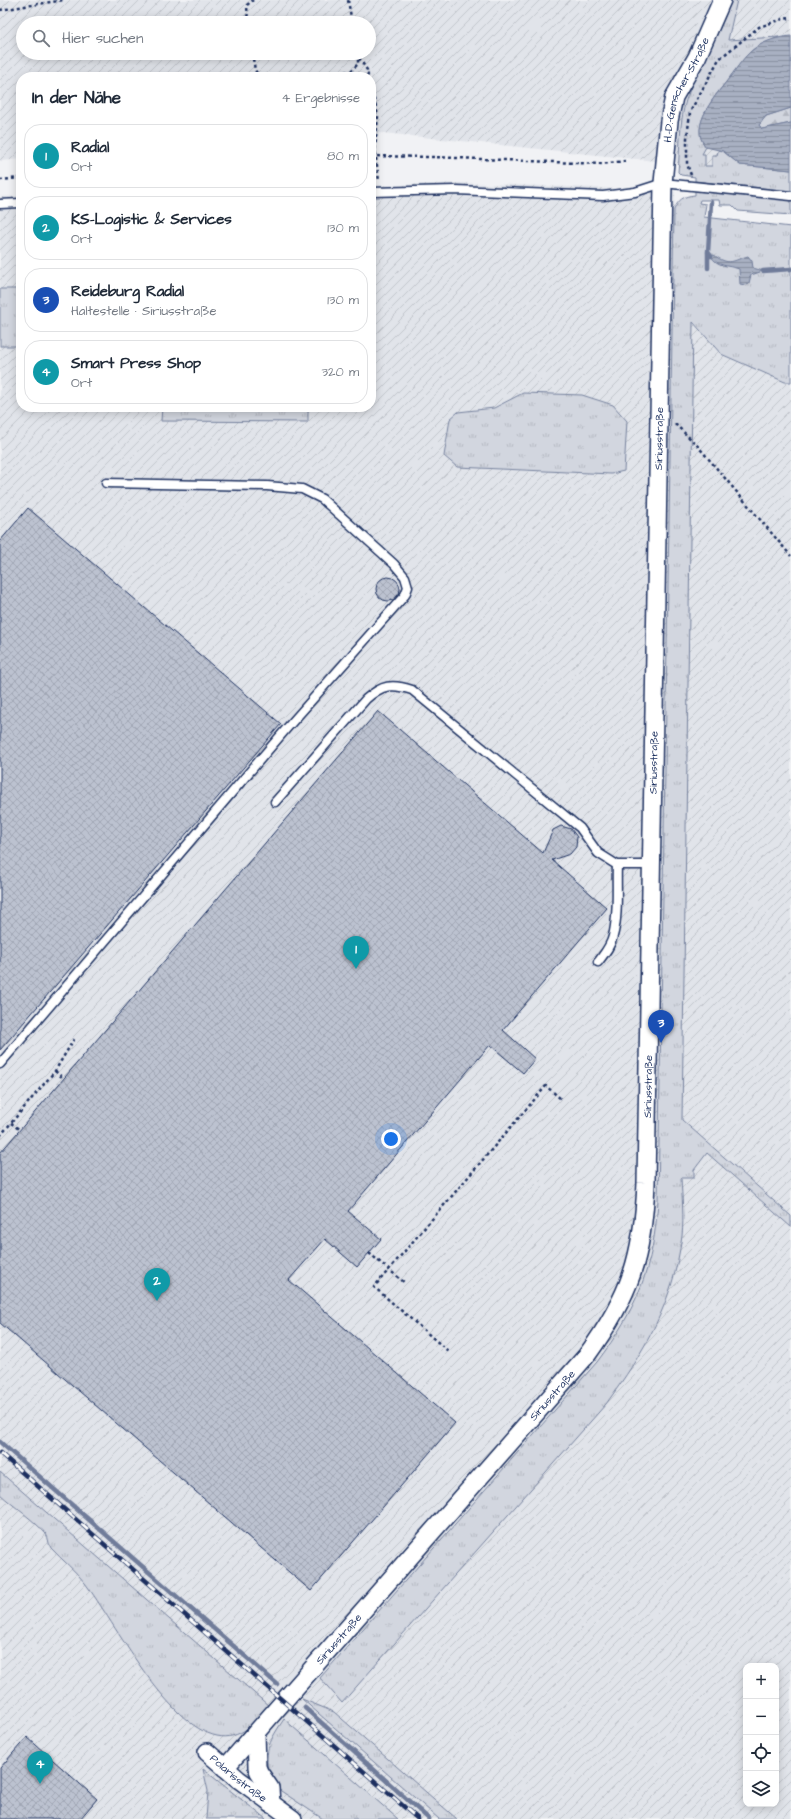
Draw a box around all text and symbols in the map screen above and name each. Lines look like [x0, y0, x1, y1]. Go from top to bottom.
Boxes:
search box [16, 16, 376, 60]
icon: search [30, 27, 52, 49]
text: Hier suchen [62, 28, 143, 49]
street label: H.-D.-Genscher-Straße [659, 35, 712, 143]
text: In der Nähe [32, 86, 121, 110]
text: 4 Ergebnisse [281, 89, 360, 107]
text: Radial [71, 137, 109, 158]
text: 1 [45, 147, 47, 165]
text: 80 m [327, 147, 359, 165]
text: Ort [71, 158, 92, 176]
text: KS-Logistic & Services [71, 209, 232, 230]
text: 2 [42, 219, 50, 237]
text: 130 m [327, 219, 359, 237]
text: Ort [71, 230, 92, 248]
text: Reideburg Radial [71, 281, 184, 302]
text: 3 [43, 291, 49, 309]
text: 130 m [327, 291, 359, 309]
text: Haltestelle · Siriusstraße [71, 302, 216, 320]
text: Smart Press Shop [71, 353, 201, 374]
text: 4 [42, 363, 50, 381]
text: 320 m [321, 363, 359, 381]
text: Ort [71, 374, 92, 392]
street label: Siriusstraße [651, 407, 667, 470]
street label: Siriusstraße [645, 731, 661, 794]
pin: 1 [343, 936, 369, 969]
pin: 3 [648, 1010, 674, 1043]
street label: Siriusstraße [640, 1055, 656, 1118]
your location [381, 1129, 401, 1149]
pin: 2 [144, 1268, 170, 1301]
street label: Siriusstraße [526, 1366, 578, 1424]
street label: Siriusstraße [312, 1610, 365, 1667]
map controls [743, 1663, 779, 1807]
button: + [743, 1663, 779, 1699]
button: − [743, 1699, 779, 1735]
button: locate [743, 1735, 779, 1771]
pin: 4 [27, 1751, 53, 1784]
street label: Polarisstraße [207, 1751, 270, 1805]
button: layers [743, 1771, 779, 1807]

